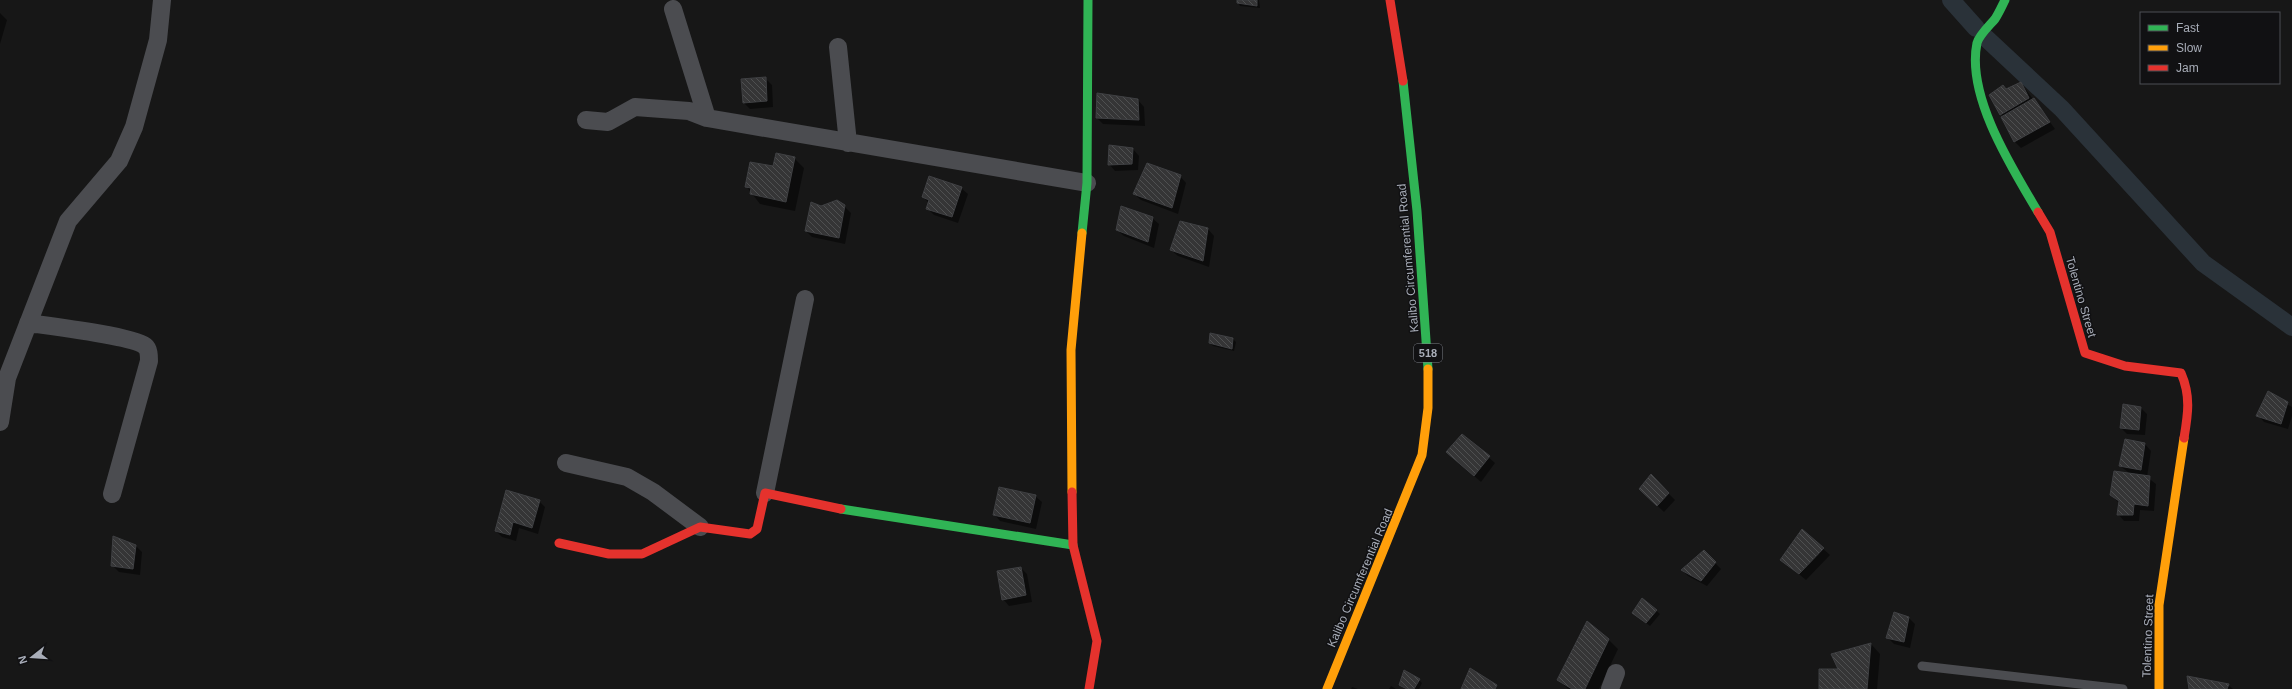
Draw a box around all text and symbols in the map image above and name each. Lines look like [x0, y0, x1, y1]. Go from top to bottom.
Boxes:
legend [2140, 12, 2280, 84]
text: Fast [2176, 21, 2200, 35]
text: Slow [2176, 41, 2202, 55]
text: Jam [2176, 61, 2199, 75]
street label: Kalibo Circumferential Road [1395, 183, 1421, 333]
street label: Tolentino Street [2063, 255, 2099, 340]
road number: 518 [1414, 344, 1442, 362]
street label: Kalibo Circumferential Road [1324, 507, 1396, 649]
street label: Tolentino Street [2140, 593, 2156, 678]
north arrow [12, 637, 52, 677]
text: N [16, 654, 29, 665]

